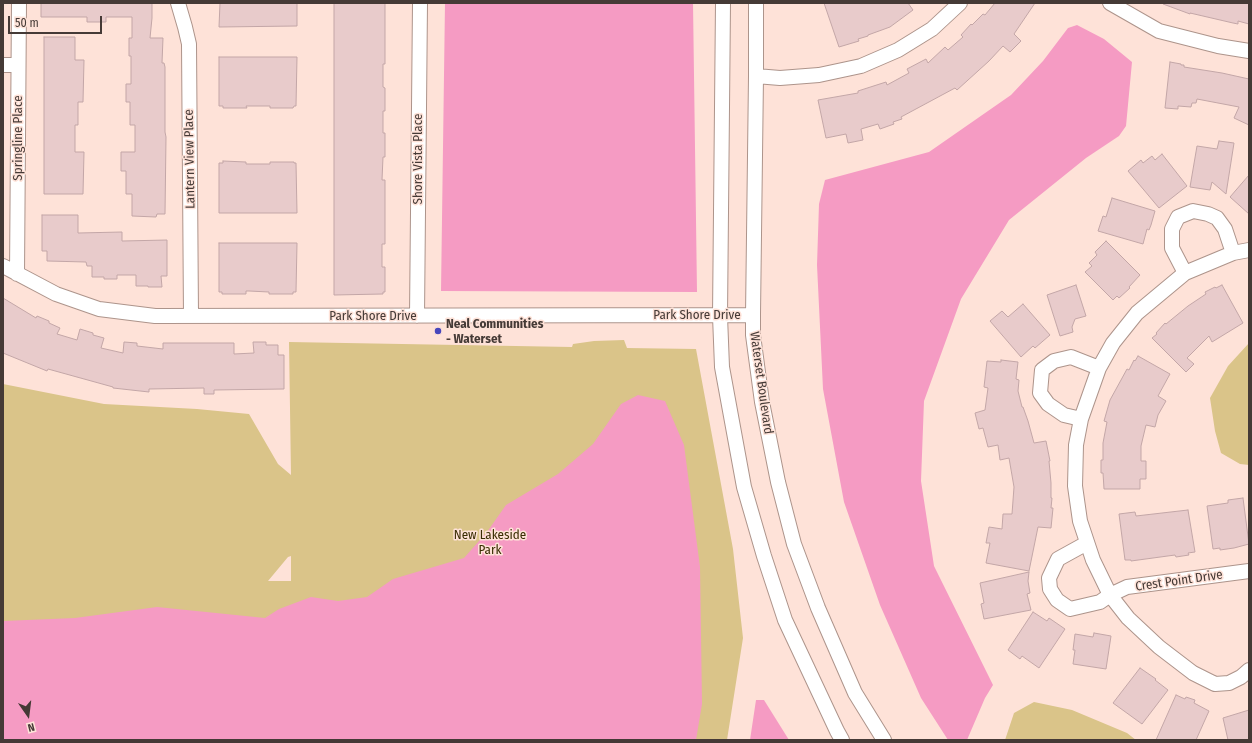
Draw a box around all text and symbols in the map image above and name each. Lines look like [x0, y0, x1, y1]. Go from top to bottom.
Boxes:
scale bar [10, 8, 104, 34]
text: 50 m [15, 16, 39, 30]
street label: Springline Place [10, 95, 26, 181]
street label: Lantern View Place [181, 109, 199, 209]
street label: Shore Vista Place [410, 114, 426, 204]
street label: Park Shore Drive [653, 307, 741, 323]
street label: Park Shore Drive [329, 308, 417, 324]
place label: Neal Communities - Waterset [446, 316, 543, 347]
marker: Neal Communities - Waterset [433, 326, 443, 336]
street label: Waterset Boulevard [746, 331, 776, 435]
park label: New Lakeside Park [454, 527, 526, 558]
street label: Crest Point Drive [1134, 567, 1224, 595]
north arrow [8, 695, 48, 735]
text: N [26, 720, 36, 734]

